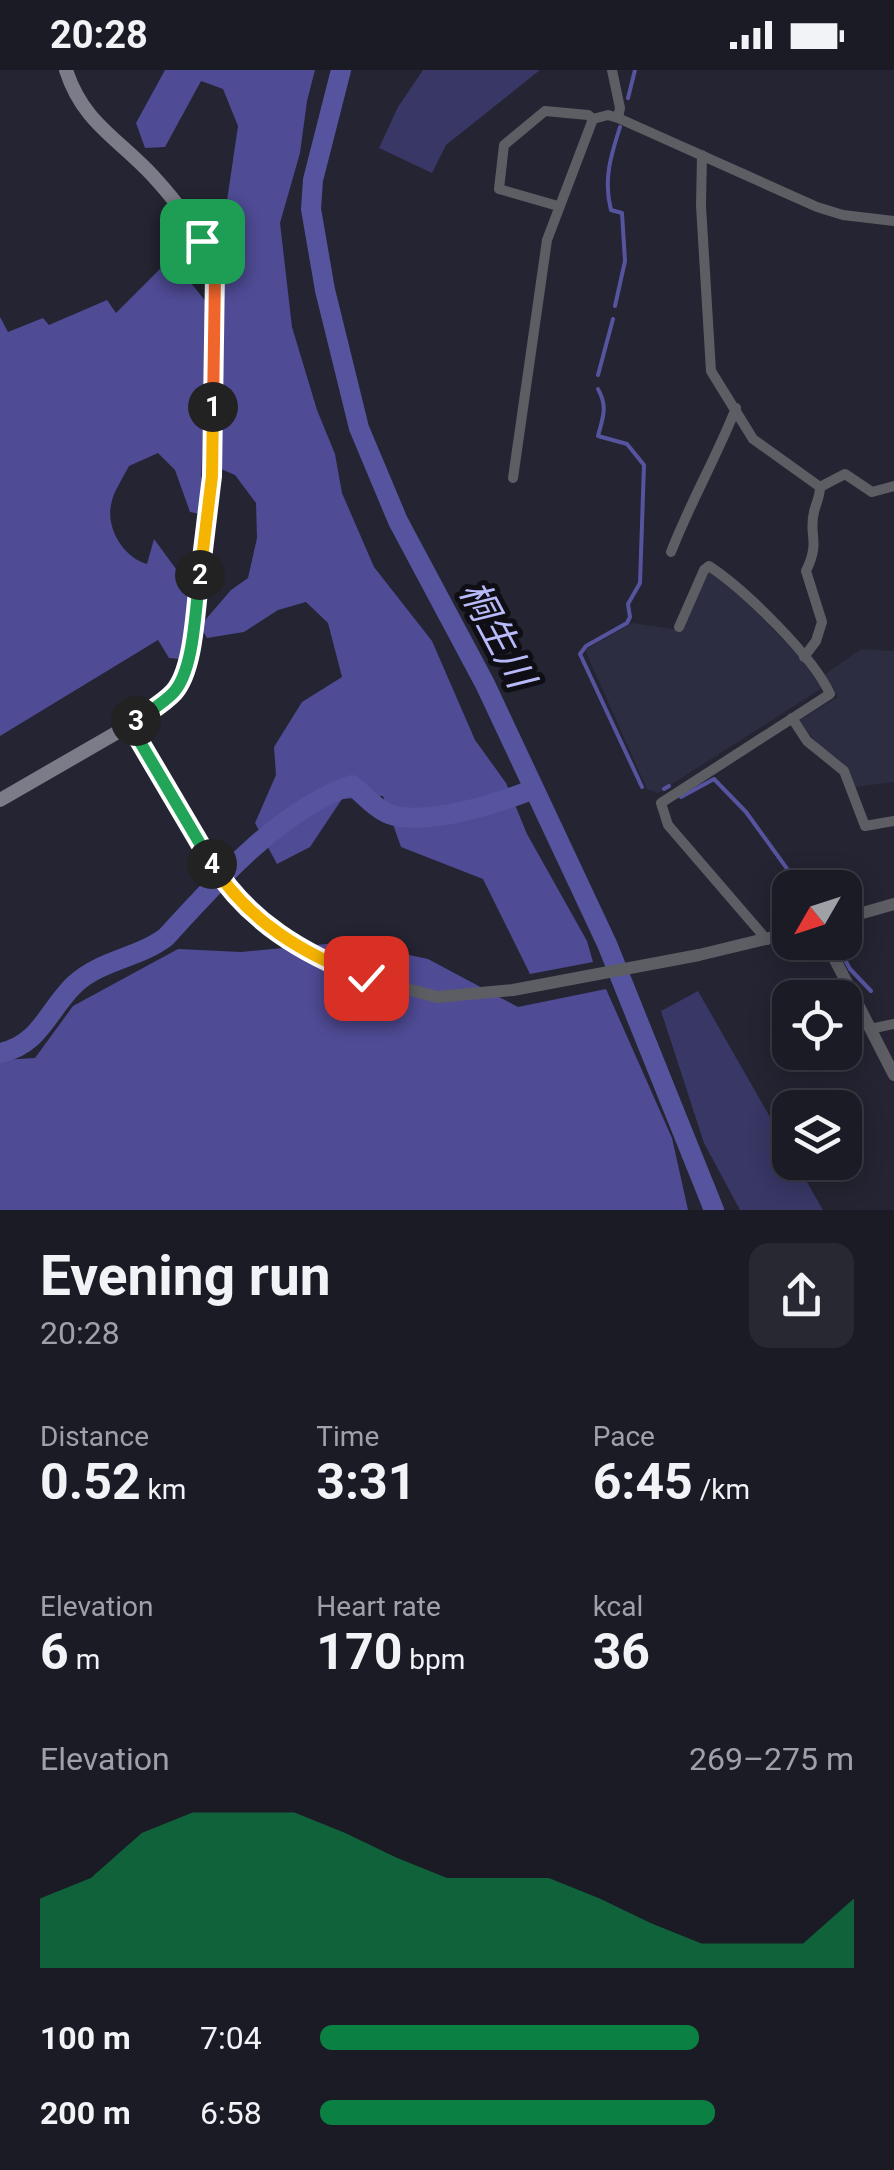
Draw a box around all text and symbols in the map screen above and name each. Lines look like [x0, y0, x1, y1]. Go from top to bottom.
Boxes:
text: 20:28 [50, 13, 148, 57]
pin [160, 199, 245, 284]
icon: arrive [175, 214, 230, 269]
pin: 1 [188, 382, 238, 432]
text: 1 [205, 390, 221, 423]
pin: 2 [175, 550, 225, 600]
text: 2 [192, 558, 208, 591]
water label: 桐生川 [451, 573, 545, 698]
pin: 3 [111, 696, 161, 746]
text: 3 [128, 704, 144, 737]
pin: 4 [187, 839, 237, 889]
text: 4 [204, 847, 220, 880]
north arrow [772, 870, 862, 960]
map controls [772, 870, 862, 1180]
pin [324, 936, 409, 1021]
icon: check [339, 951, 394, 1006]
button: locate [772, 980, 862, 1070]
button: layers [772, 1090, 862, 1180]
button: share [749, 1243, 854, 1348]
text: Evening run [40, 1244, 331, 1308]
text: 20:28 [40, 1314, 120, 1352]
text: Distance [40, 1420, 149, 1453]
text: Time [316, 1420, 379, 1453]
text: Pace [593, 1420, 655, 1453]
text: 0.52 [40, 1453, 141, 1511]
text: 3:31 [316, 1453, 416, 1511]
text: 6:45 [593, 1453, 693, 1511]
text: km [141, 1473, 186, 1506]
text: /km [693, 1473, 750, 1506]
text: Elevation [40, 1590, 153, 1623]
text: Heart rate [316, 1590, 441, 1623]
text: kcal [593, 1590, 643, 1623]
text: 6 [40, 1623, 69, 1681]
text: 170 [316, 1623, 402, 1681]
text: 36 [593, 1623, 650, 1681]
text: m [69, 1643, 100, 1676]
text: bpm [402, 1643, 465, 1676]
text: Elevation [40, 1740, 170, 1778]
text: 269–275 m [689, 1740, 854, 1778]
text: 100 m [40, 2019, 131, 2057]
text: 7:04 [200, 2019, 262, 2057]
text: 200 m [40, 2094, 131, 2132]
text: 6:58 [200, 2094, 262, 2132]

